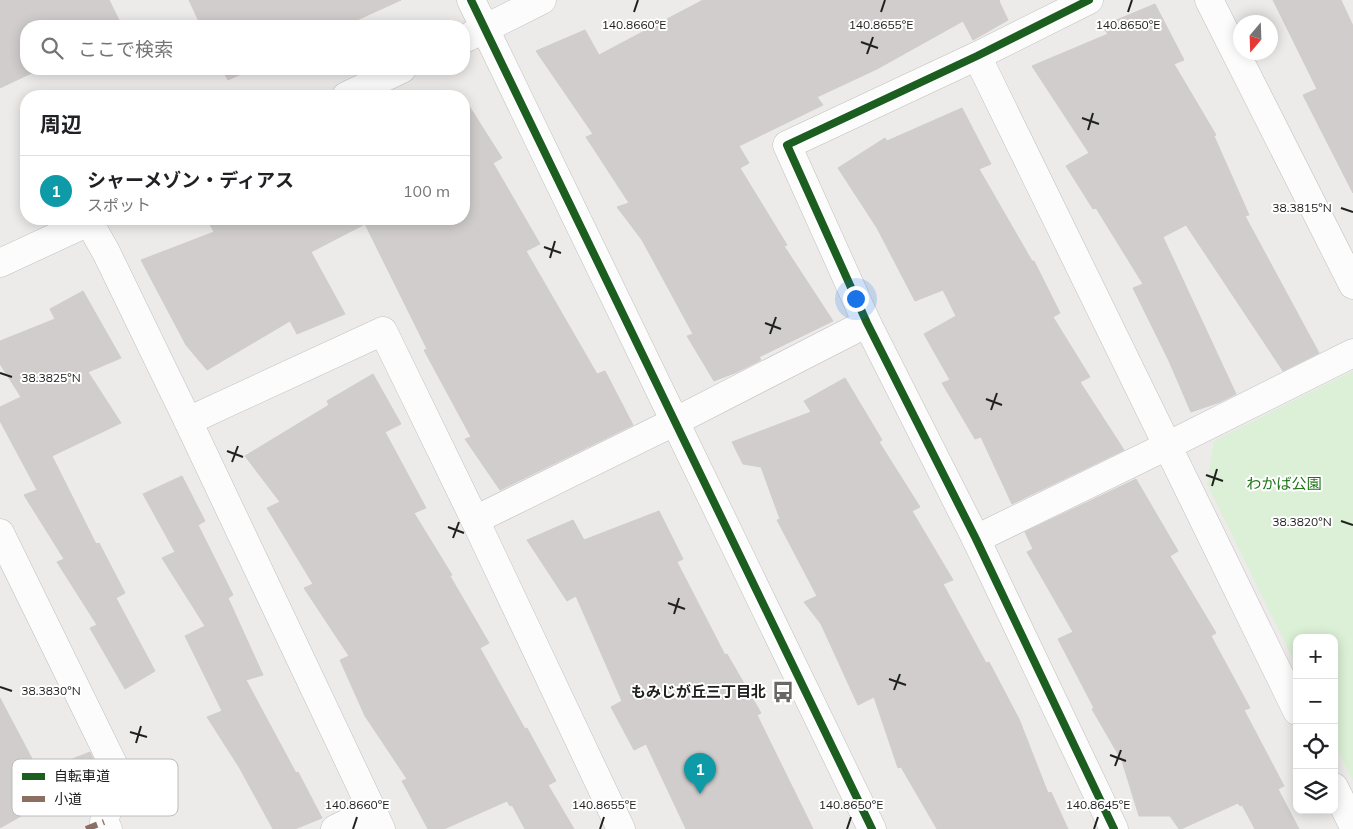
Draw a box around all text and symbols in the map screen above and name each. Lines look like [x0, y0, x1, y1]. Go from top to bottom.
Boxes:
north arrow [1233, 15, 1278, 60]
text: 140.8660°E [602, 17, 666, 32]
text: 140.8655°E [849, 17, 913, 32]
text: 140.8650°E [1096, 17, 1160, 32]
search box [20, 20, 470, 75]
icon: search [38, 34, 66, 62]
text: ここで検索 [78, 37, 173, 61]
text: 周辺 [40, 111, 82, 137]
text: シャーメゾン・ディアス [87, 168, 294, 192]
text: 1 [51, 181, 61, 201]
text: 100 m [403, 181, 450, 201]
text: スポット [87, 195, 151, 215]
text: 38.3815°N [1272, 200, 1332, 215]
your location [843, 286, 869, 312]
text: 38.3825°N [21, 370, 81, 385]
park label: わかば公園 [1246, 474, 1322, 493]
text: 38.3820°N [1272, 514, 1332, 529]
map controls [1293, 634, 1338, 814]
button: + [1293, 634, 1338, 679]
bus stop icon: もみじが丘三丁目北 [770, 679, 796, 705]
button: − [1293, 679, 1338, 724]
place label: もみじが丘三丁目北 [631, 682, 766, 701]
text: 38.3830°N [21, 683, 81, 698]
button: locate [1293, 724, 1338, 769]
pin: 1 [684, 753, 716, 794]
legend [12, 759, 178, 816]
text: 自転車道 [54, 767, 110, 785]
button: layers [1293, 769, 1338, 814]
text: 小道 [54, 790, 82, 808]
text: 140.8660°E [325, 797, 389, 812]
text: 140.8655°E [572, 797, 636, 812]
text: 140.8650°E [819, 797, 883, 812]
text: 140.8645°E [1066, 797, 1130, 812]

